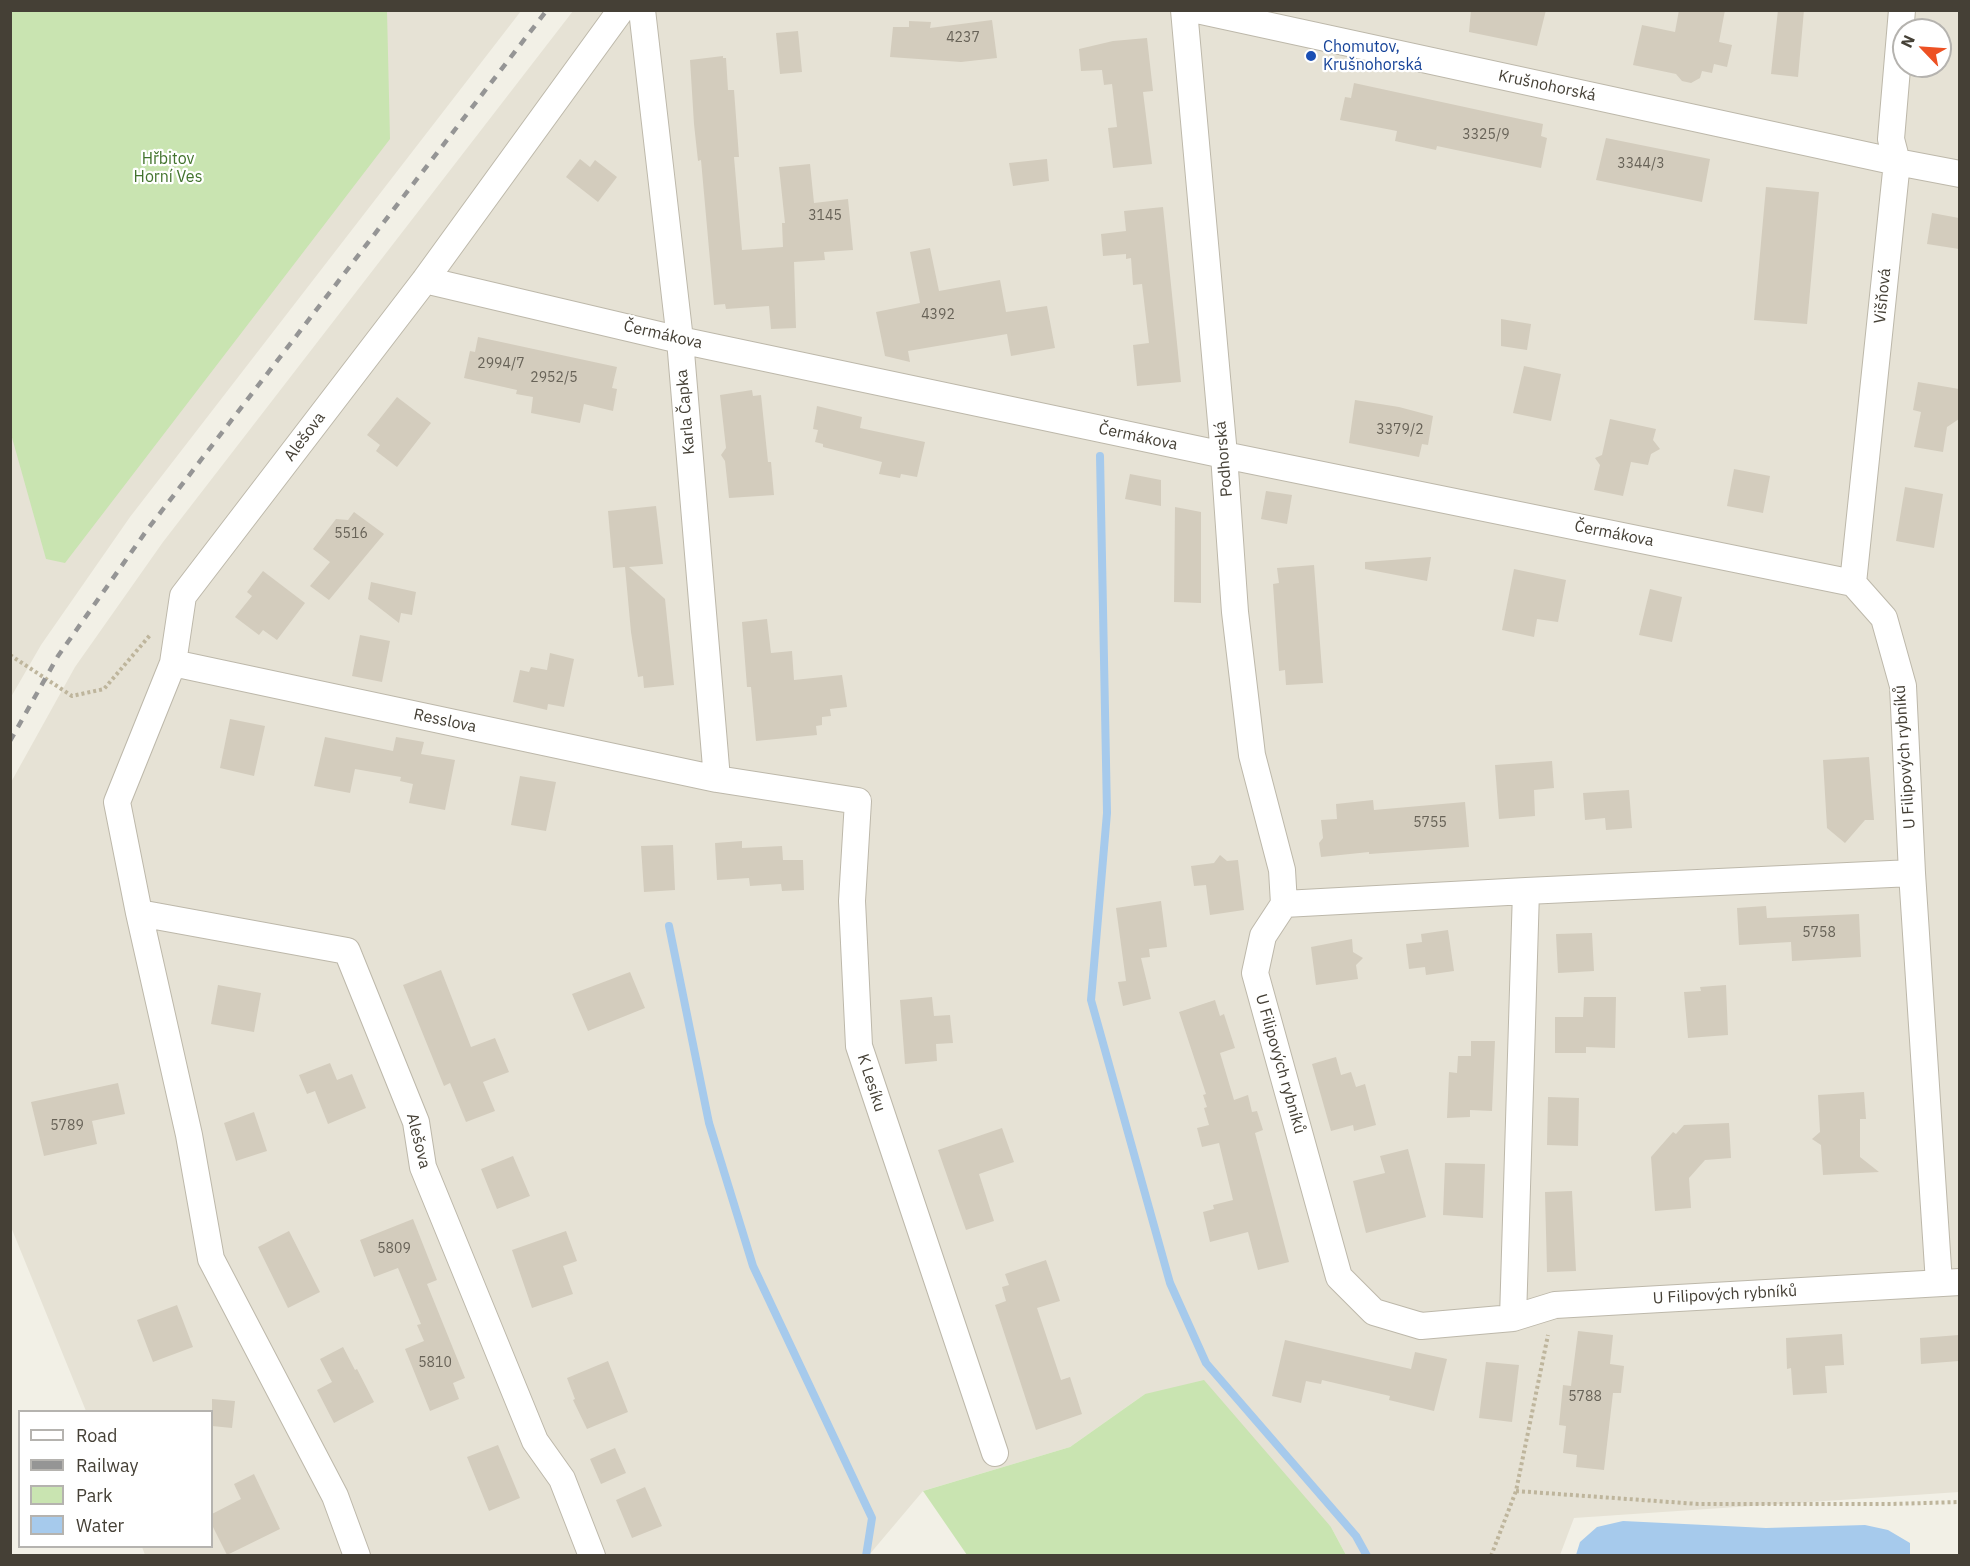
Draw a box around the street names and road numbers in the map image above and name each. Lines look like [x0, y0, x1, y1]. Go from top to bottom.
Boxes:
street label: Krušnohorská [1496, 66, 1598, 106]
street label: Višňová [1871, 267, 1895, 325]
street label: Čermákova [622, 317, 704, 353]
street label: Karla Čapka [673, 369, 699, 455]
street label: Alešova [280, 409, 330, 465]
street label: Čermákova [1097, 419, 1179, 455]
street label: Podhorská [1211, 420, 1237, 498]
street label: Čermákova [1573, 517, 1655, 551]
street label: U Filipových rybníků [1890, 684, 1920, 830]
street label: Resslova [412, 705, 478, 737]
street label: U Filipových rybníků [1251, 992, 1309, 1136]
street label: K Lesíku [853, 1052, 889, 1114]
street label: Alešova [402, 1111, 434, 1171]
street label: U Filipových rybníků [1652, 1282, 1798, 1308]

